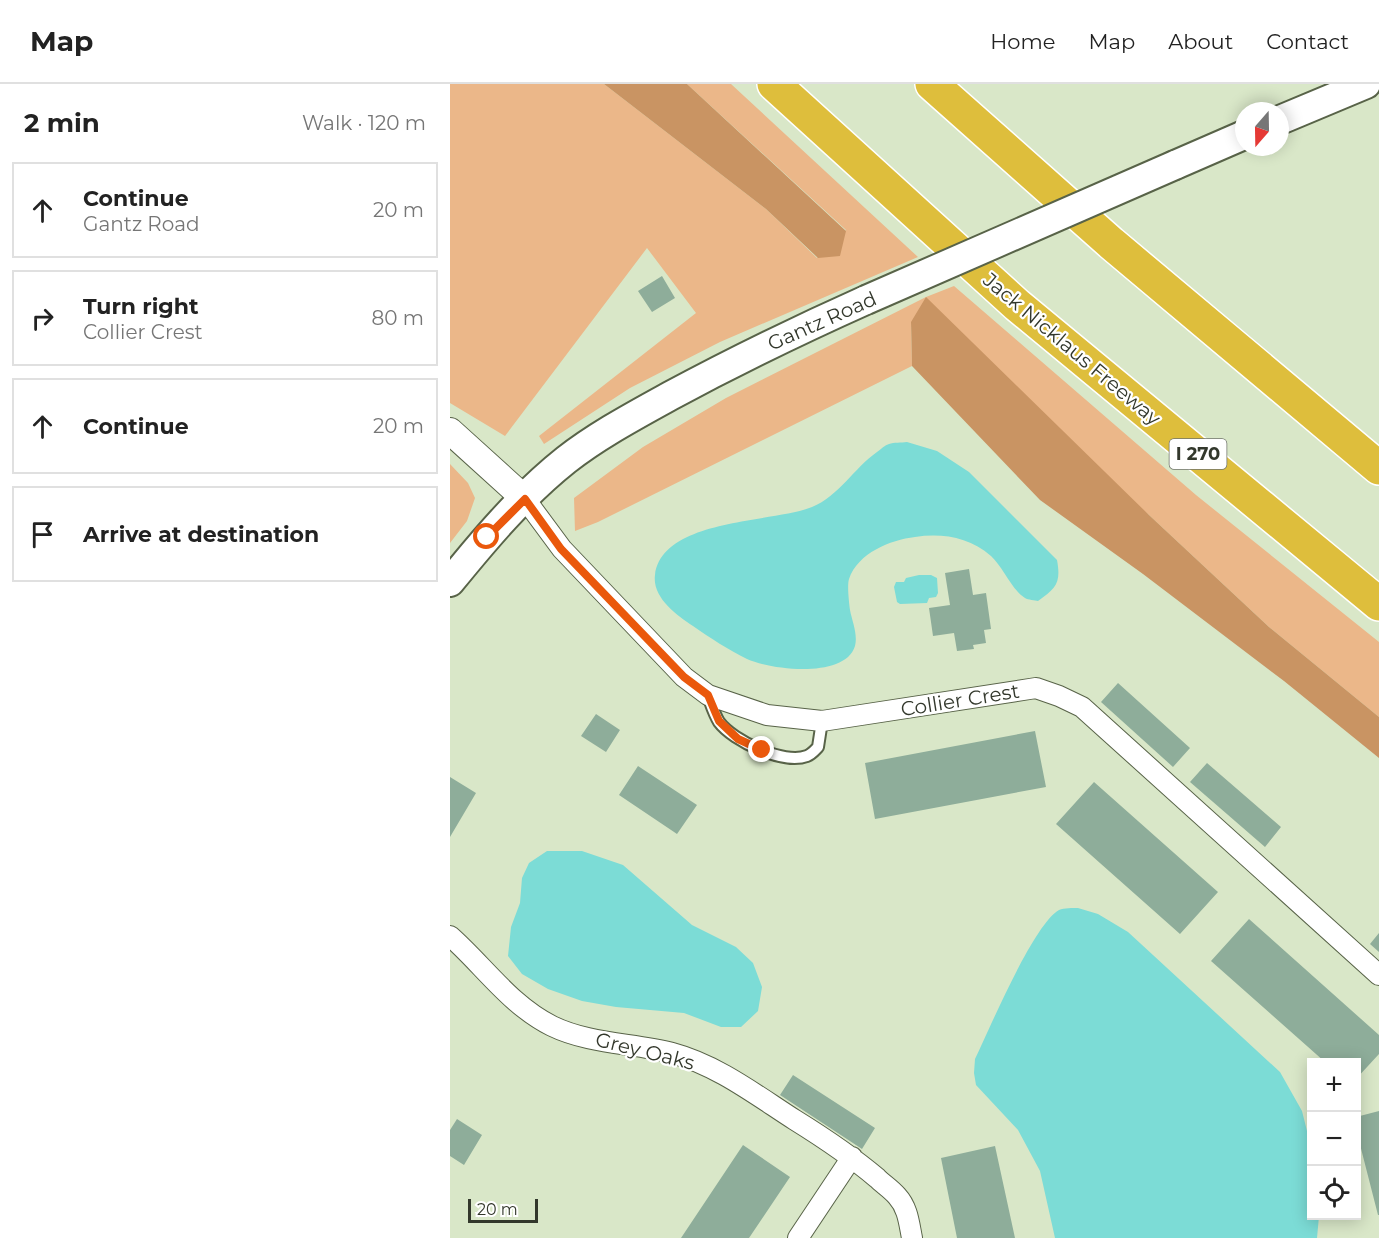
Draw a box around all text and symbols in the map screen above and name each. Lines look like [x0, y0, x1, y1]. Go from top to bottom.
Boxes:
text: Map [30, 24, 93, 58]
text: Home [990, 29, 1055, 54]
text: Map [1088, 29, 1135, 54]
text: About [1168, 29, 1233, 54]
text: Contact [1266, 29, 1349, 54]
north arrow [1235, 102, 1289, 156]
text: 2 min [24, 107, 100, 139]
text: Walk · 120 m [302, 111, 426, 135]
text: Continue [83, 185, 189, 212]
icon: ahead [26, 194, 59, 227]
text: 20 m [373, 198, 424, 222]
text: Gantz Road [83, 212, 200, 236]
street label: Jack Nicklaus Freeway [978, 267, 1166, 430]
street label: Gantz Road [764, 286, 880, 356]
text: Turn right [83, 293, 198, 320]
icon: right [26, 302, 59, 335]
text: 80 m [372, 306, 424, 330]
text: Collier Crest [83, 320, 203, 344]
icon: ahead [26, 410, 59, 443]
text: Continue [83, 413, 189, 440]
text: 20 m [373, 414, 424, 438]
road number: I 270 [1170, 439, 1227, 469]
icon: arrive [26, 518, 59, 551]
text: Arrive at destination [83, 521, 319, 548]
route start [473, 523, 499, 549]
street label: Collier Crest [899, 679, 1021, 721]
route end [748, 736, 774, 762]
street label: Grey Oaks [593, 1027, 697, 1075]
map controls [1307, 1058, 1361, 1220]
button: + [1307, 1058, 1361, 1112]
button: − [1307, 1112, 1361, 1166]
button: locate [1307, 1166, 1361, 1220]
scale bar [468, 1196, 538, 1224]
text: 20 m [477, 1200, 518, 1219]

